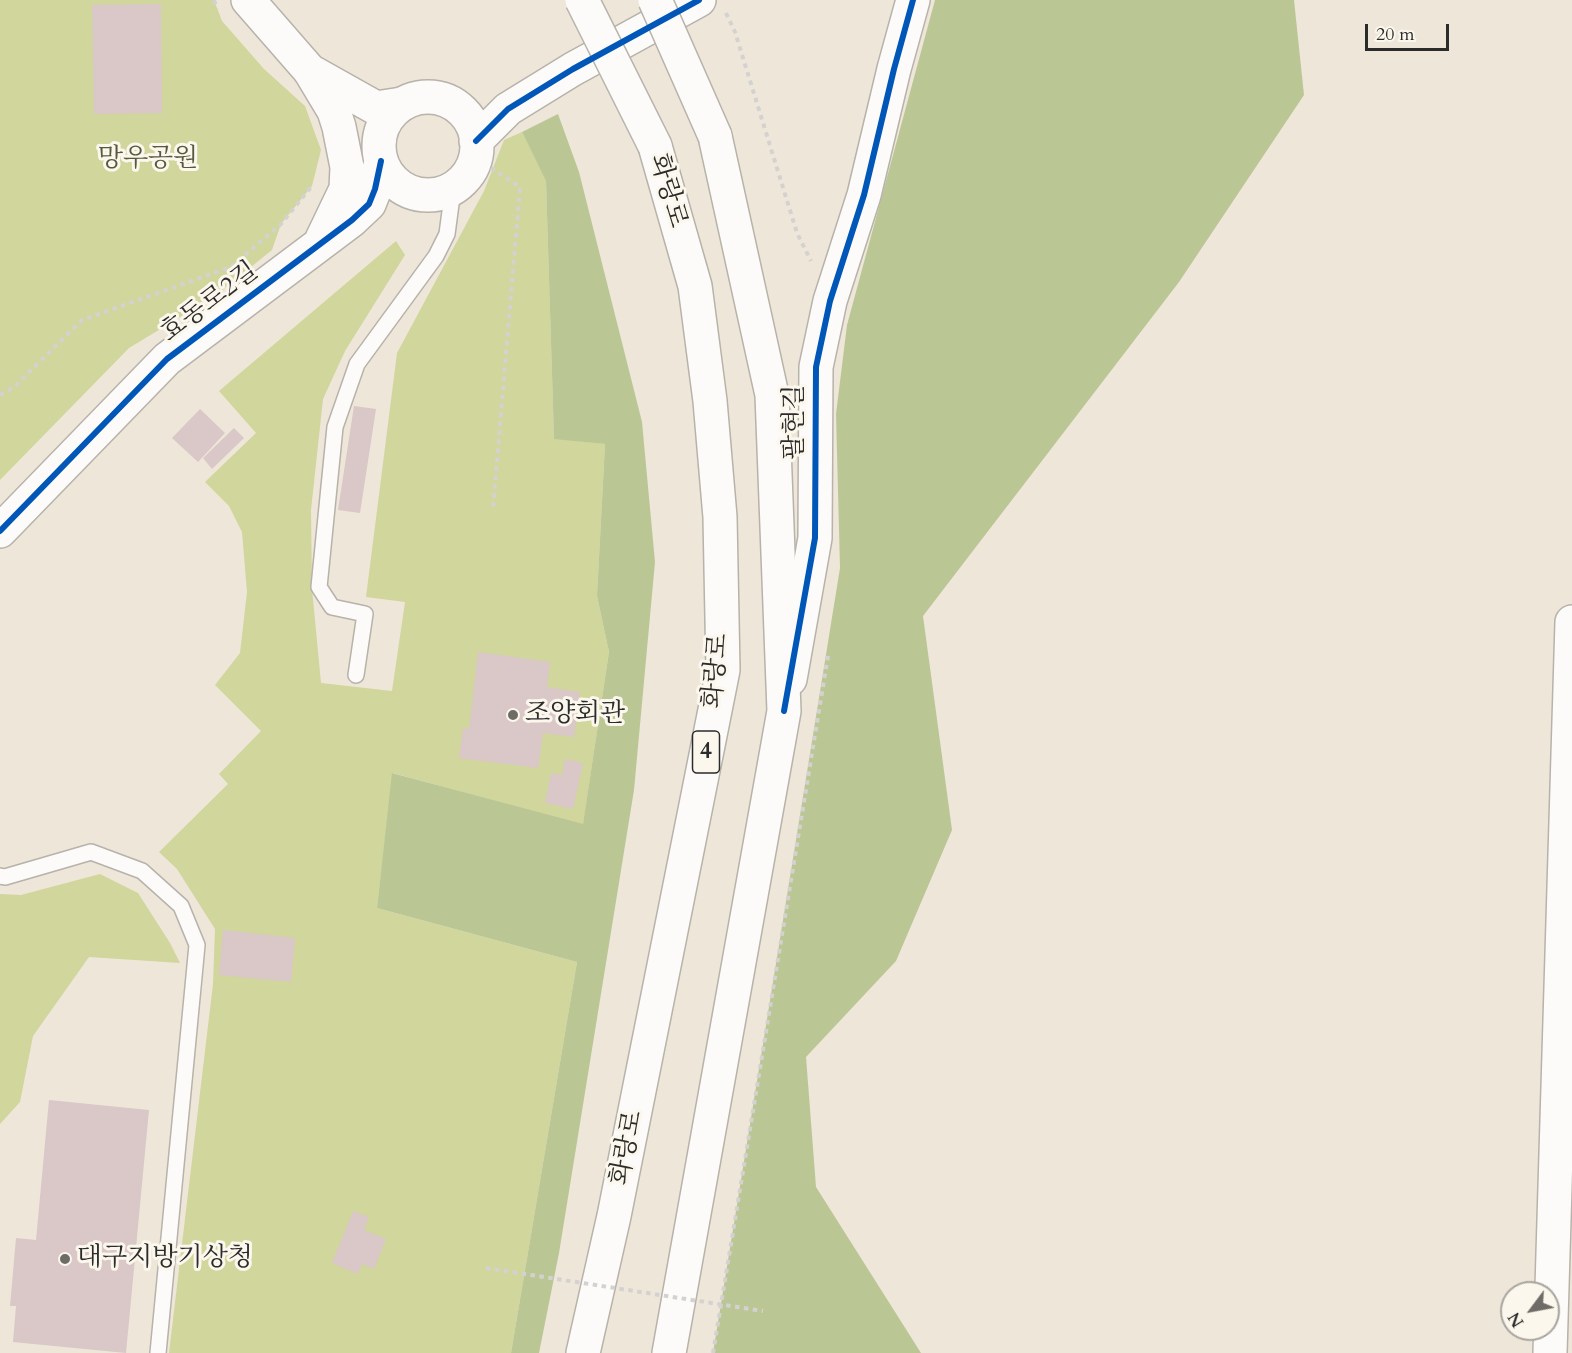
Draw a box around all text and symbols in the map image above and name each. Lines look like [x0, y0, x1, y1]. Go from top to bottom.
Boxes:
scale bar [1368, 12, 1452, 50]
text: 20 m [1376, 22, 1415, 47]
park label: 망우공원 [98, 144, 198, 176]
street label: 화랑로 [642, 150, 692, 232]
street label: 효동로2길 [155, 256, 265, 350]
street label: 팔현길 [780, 384, 812, 460]
street label: 화랑로 [698, 632, 736, 710]
place label: 조양회관 [525, 699, 625, 731]
marker: 조양회관 [506, 708, 520, 722]
road number: 4 [692, 731, 720, 773]
street label: 화랑로 [605, 1108, 651, 1188]
place label: 대구지방기상청 [77, 1243, 253, 1275]
marker: 대구지방기상청 [58, 1252, 72, 1266]
north arrow [1500, 1281, 1560, 1341]
text: N [1503, 1308, 1529, 1331]

